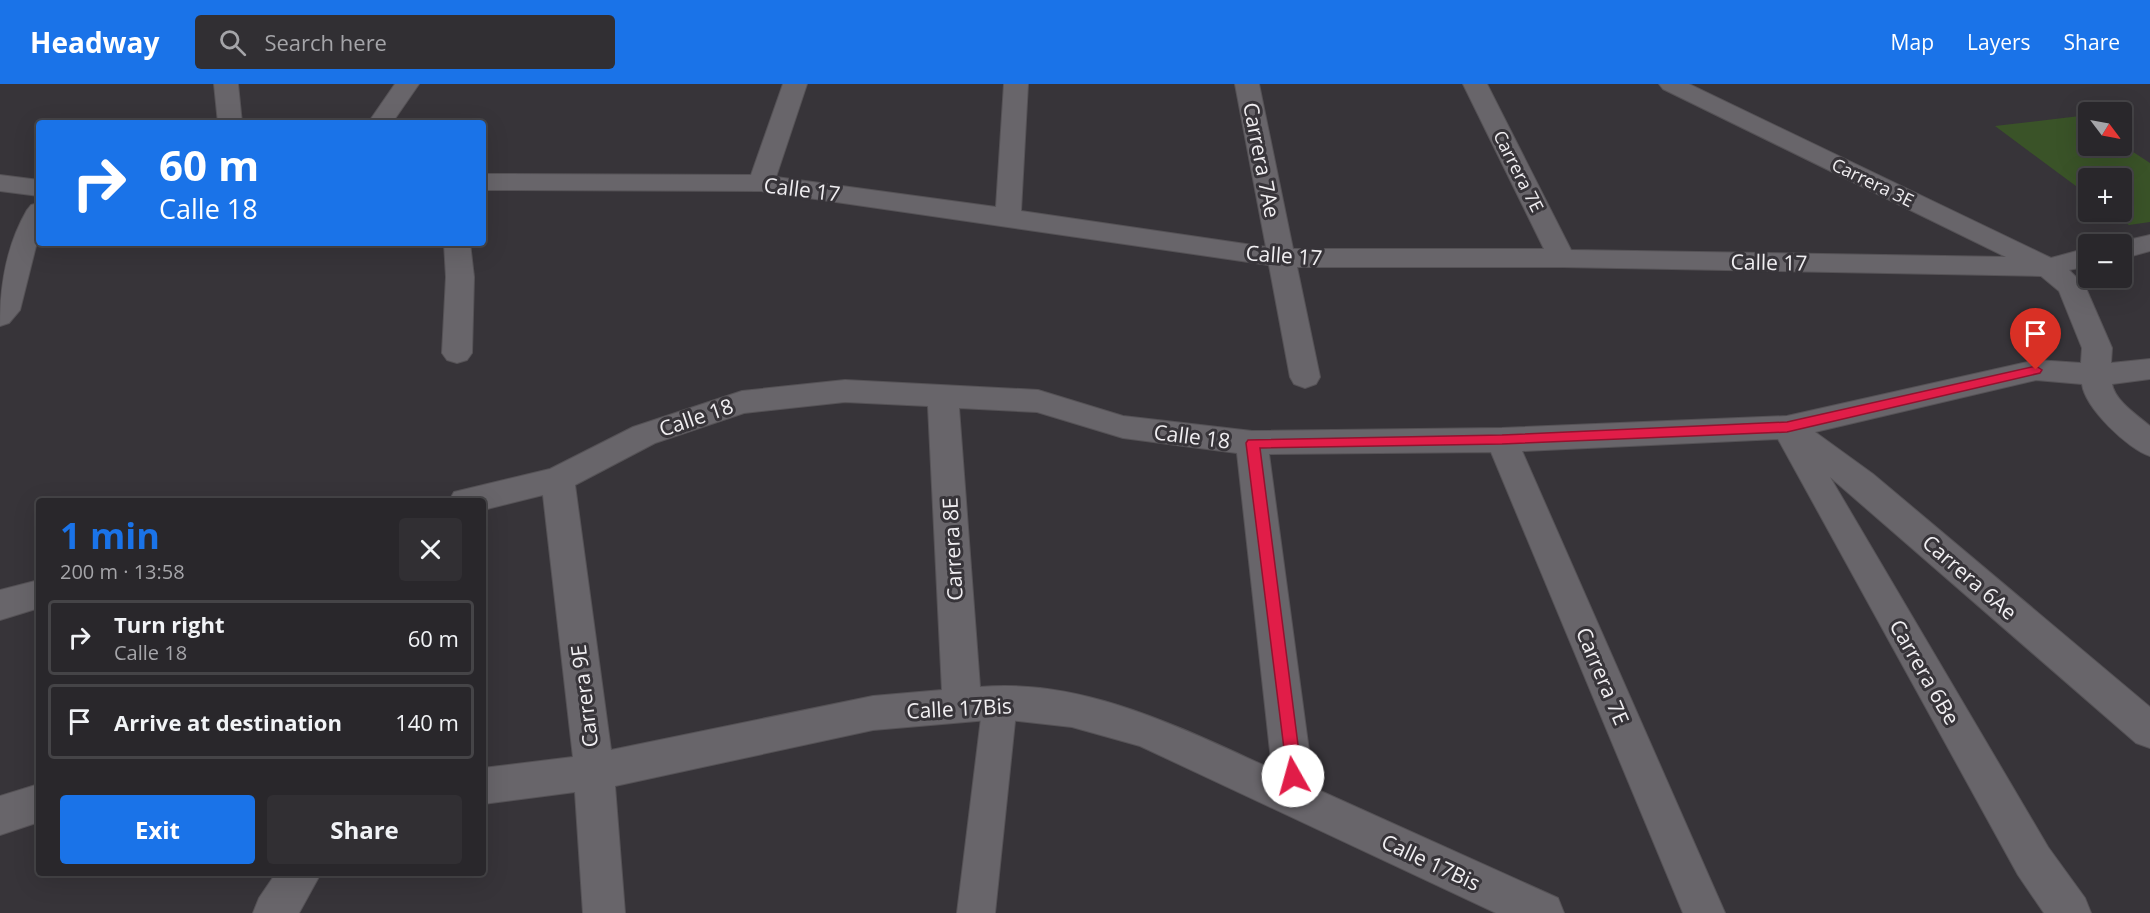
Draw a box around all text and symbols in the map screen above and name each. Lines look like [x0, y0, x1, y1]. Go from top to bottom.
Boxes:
search box [195, 15, 615, 69]
text: Headway [30, 23, 159, 61]
icon: search [216, 26, 249, 59]
text: Search here [264, 27, 387, 57]
text: Map [1891, 28, 1934, 56]
text: Layers [1967, 28, 2031, 56]
text: Share [2064, 28, 2120, 56]
street label: Carrera 7Ae [1237, 100, 1287, 220]
north arrow [2078, 102, 2132, 156]
map controls [2078, 102, 2132, 288]
street label: Carrera 7E [1488, 126, 1550, 216]
text: 60 m [159, 136, 259, 193]
icon: right [60, 144, 138, 222]
street label: Carrera 3E [1828, 152, 1918, 212]
button: + [2078, 168, 2132, 222]
street label: Calle 17 [762, 170, 842, 208]
text: Calle 18 [159, 190, 258, 227]
button: − [2078, 234, 2132, 288]
street label: Calle 17 [1245, 238, 1323, 272]
street label: Calle 17 [1730, 247, 1808, 277]
pin [2010, 308, 2061, 370]
icon: arrive [2019, 317, 2052, 350]
street label: Calle 18 [655, 391, 737, 443]
street label: Calle 18 [1152, 417, 1232, 455]
street label: Carrera 8E [935, 497, 969, 601]
text: 1 min [60, 511, 160, 560]
button: close [399, 518, 462, 581]
street label: Carrera 6Ae [1917, 528, 2023, 626]
text: 200 m · 13:58 [60, 558, 185, 585]
text: Turn right [114, 609, 225, 639]
street label: Carrera 6Be [1884, 614, 1966, 730]
icon: right [63, 621, 96, 654]
text: 60 m [408, 623, 459, 653]
street label: Carrera 7E [1570, 623, 1636, 729]
text: Calle 18 [114, 639, 187, 666]
street label: Carrera 9E [564, 643, 604, 749]
street label: Calle 17Bis [906, 691, 1012, 725]
icon: arrive [63, 705, 96, 738]
text: Arrive at destination [114, 707, 342, 737]
text: 140 m [395, 707, 459, 737]
position arrow [1261, 744, 1325, 808]
button: Exit [60, 795, 255, 864]
button: Share [267, 795, 462, 864]
street label: Calle 17Bis [1377, 827, 1485, 897]

